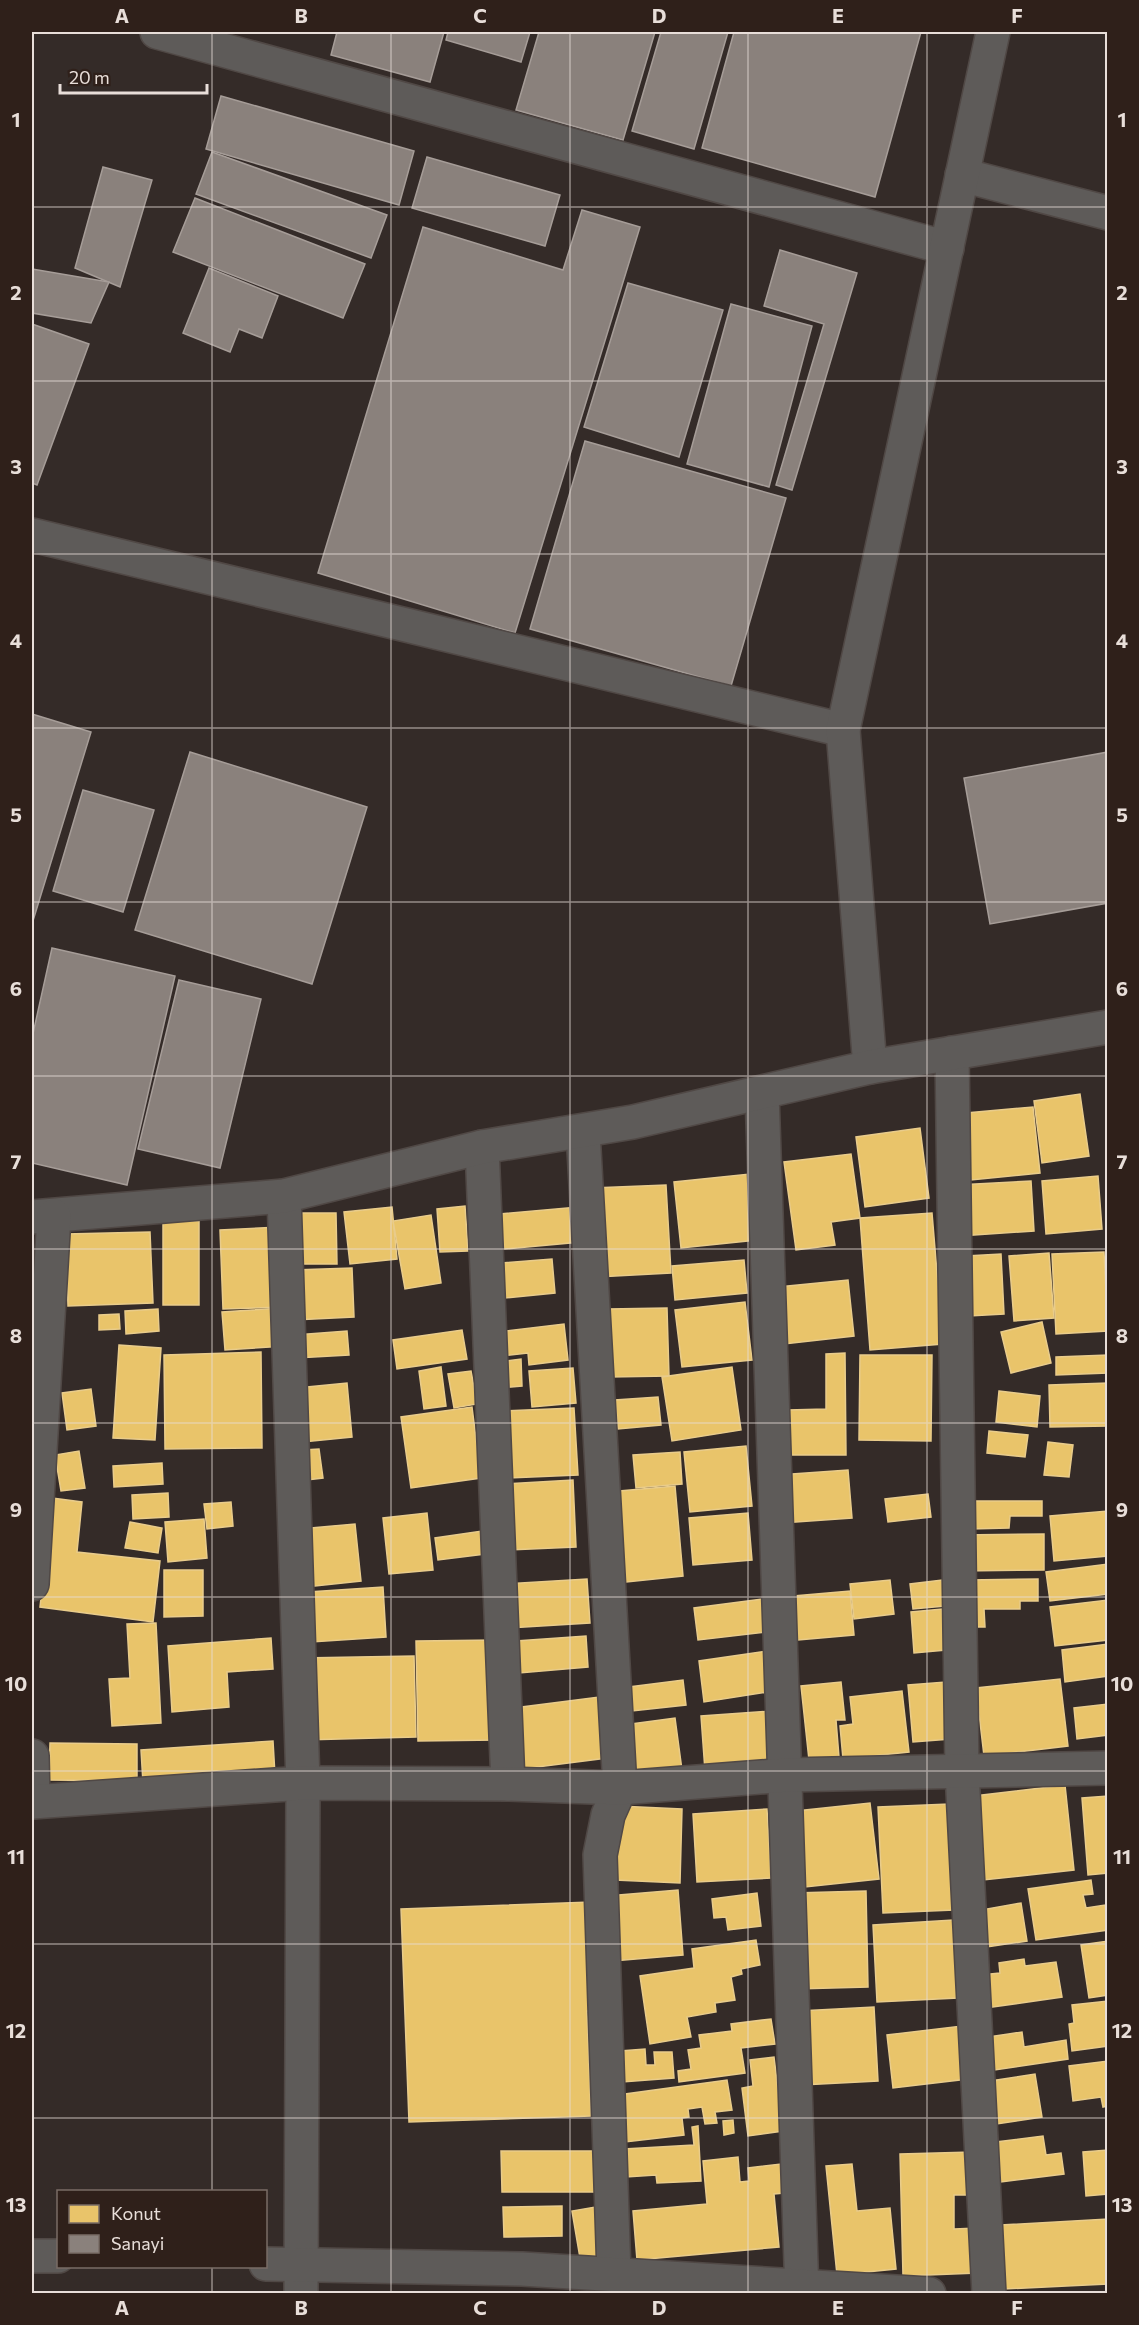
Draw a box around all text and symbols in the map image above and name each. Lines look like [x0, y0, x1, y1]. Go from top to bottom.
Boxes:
text: A [115, 3, 129, 27]
text: B [294, 3, 308, 27]
text: C [473, 3, 487, 27]
text: D [652, 3, 666, 27]
text: E [832, 3, 844, 27]
text: F [1011, 3, 1023, 27]
scale bar [60, 57, 207, 95]
text: 20 m [69, 66, 110, 88]
text: 1 [11, 107, 21, 131]
text: 1 [1117, 107, 1127, 131]
text: 2 [10, 280, 22, 304]
text: 2 [1116, 280, 1128, 304]
text: 3 [10, 454, 22, 478]
text: 3 [1116, 454, 1128, 478]
text: 4 [10, 628, 22, 652]
text: 4 [1116, 628, 1128, 652]
text: 5 [10, 802, 22, 826]
text: 5 [1116, 802, 1128, 826]
text: 6 [10, 976, 22, 1000]
text: 6 [1116, 976, 1128, 1000]
text: 7 [11, 1149, 22, 1173]
text: 7 [1117, 1149, 1128, 1173]
text: 8 [10, 1323, 22, 1347]
text: 8 [1116, 1323, 1128, 1347]
text: 9 [10, 1497, 22, 1521]
text: 9 [1116, 1497, 1128, 1521]
text: 10 [5, 1671, 27, 1695]
text: 10 [1111, 1671, 1133, 1695]
text: 11 [7, 1844, 25, 1868]
text: 11 [1113, 1844, 1131, 1868]
text: 12 [6, 2018, 26, 2042]
text: 12 [1112, 2018, 1132, 2042]
legend [57, 2190, 267, 2268]
text: 13 [6, 2192, 26, 2216]
text: 13 [1112, 2192, 1132, 2216]
text: Konut [111, 2202, 161, 2224]
text: Sanayi [111, 2232, 164, 2254]
text: A [115, 2295, 129, 2319]
text: B [294, 2295, 308, 2319]
text: C [473, 2295, 487, 2319]
text: D [652, 2295, 666, 2319]
text: E [832, 2295, 844, 2319]
text: F [1011, 2295, 1023, 2319]

